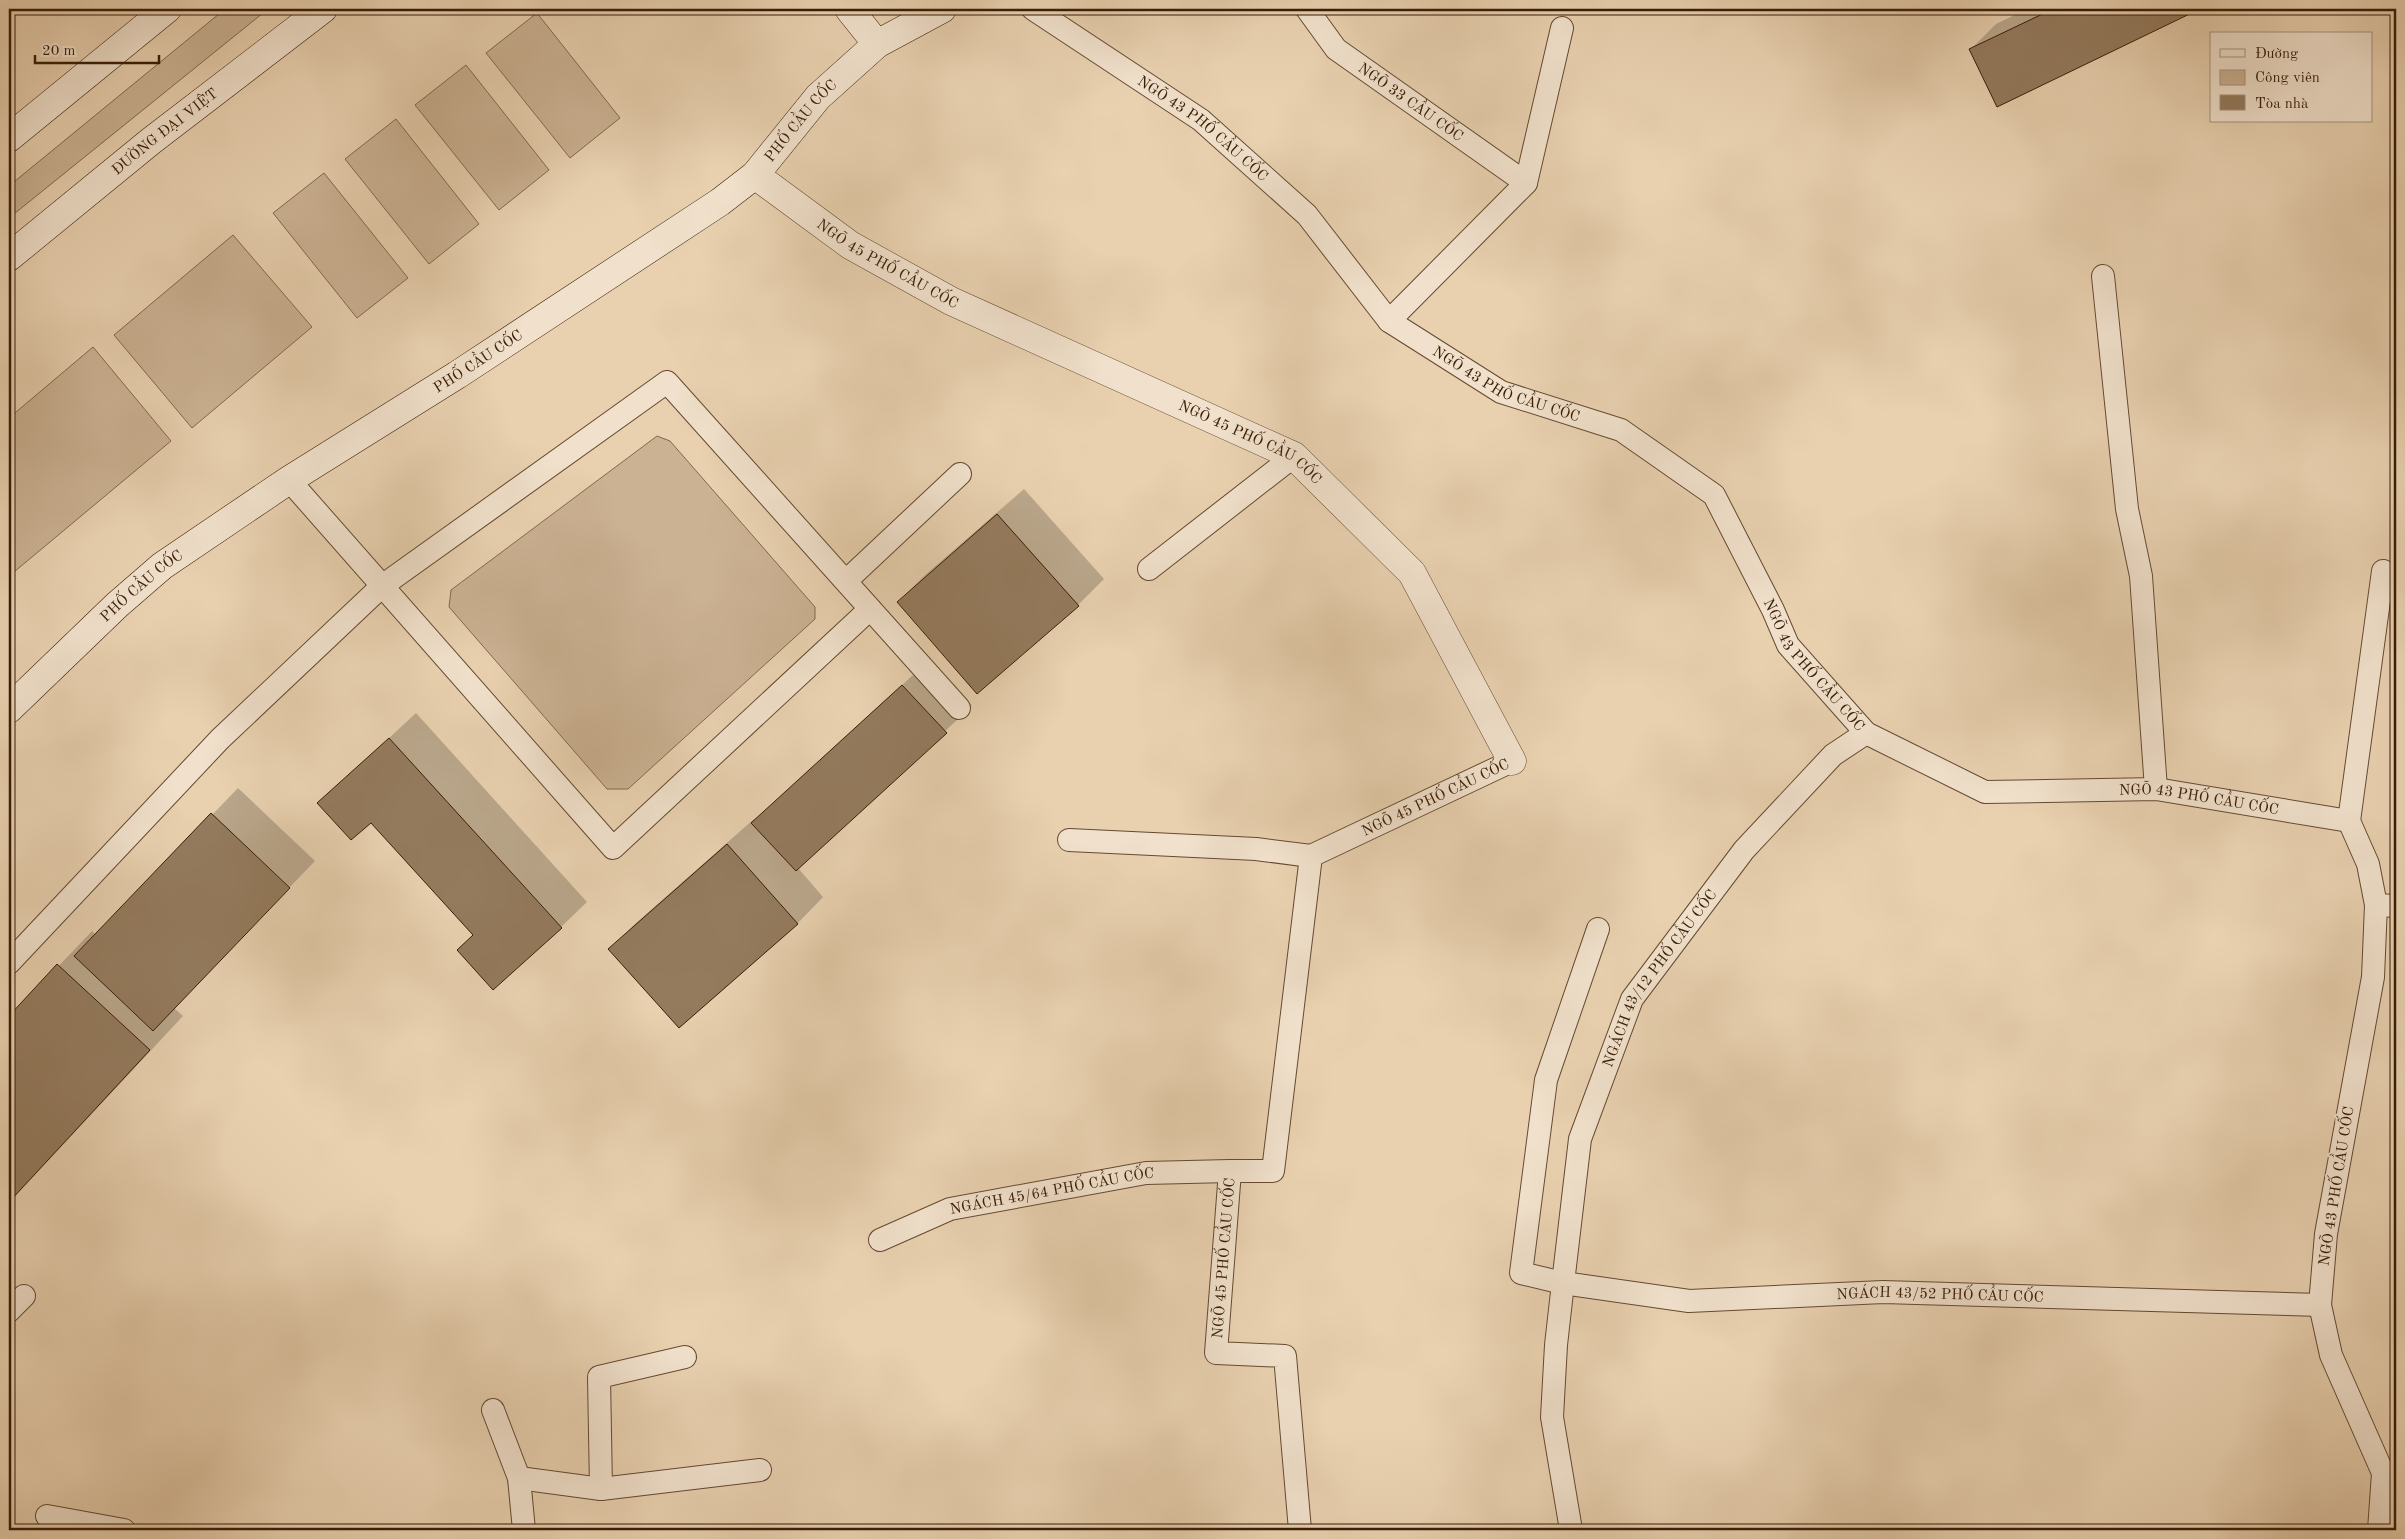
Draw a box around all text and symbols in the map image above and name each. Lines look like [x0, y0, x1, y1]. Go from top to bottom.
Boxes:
scale bar [35, 32, 159, 64]
legend [2210, 32, 2372, 122]
text: 20 m [42, 44, 76, 59]
text: Đường [2255, 47, 2298, 62]
street label: NGÕ 33 CẦU CỐC [1355, 61, 1465, 145]
text: Công viên [2255, 71, 2320, 86]
street label: NGÕ 43 PHỐ CẦU CỐC [1134, 74, 1270, 185]
street label: PHỐ CẦU CỐC [763, 78, 841, 165]
street label: ĐƯỜNG ĐẠI VIỆT [110, 87, 221, 179]
text: Tòa nhà [2255, 97, 2309, 112]
street label: NGÕ 45 PHỐ CẦU CỐC [813, 217, 960, 312]
street label: PHỐ CẦU CỐC [431, 328, 526, 397]
street label: NGÕ 43 PHỐ CẦU CỐC [1429, 345, 1581, 425]
street label: NGÕ 45 PHỐ CẦU CỐC [1176, 399, 1324, 488]
street label: PHỐ CẦU CỐC [98, 548, 186, 626]
street label: NGÕ 43 PHỐ CẦU CỐC [1760, 597, 1867, 735]
street label: NGÕ 45 PHỐ CẦU CỐC [1360, 757, 1512, 840]
street label: NGÕ 43 PHỐ CẦU CỐC [2119, 780, 2280, 818]
street label: NGÁCH 43/12 PHỐ CẦU CỐC [1601, 887, 1720, 1070]
street label: NGÕ 43 PHỐ CẦU CỐC [2312, 1104, 2358, 1267]
street label: NGÁCH 45/64 PHỐ CẦU CỐC [949, 1163, 1154, 1218]
street label: NGÕ 45 PHỐ CẦU CỐC [1210, 1177, 1238, 1339]
street label: NGÁCH 43/52 PHỐ CẦU CỐC [1836, 1283, 2044, 1306]

